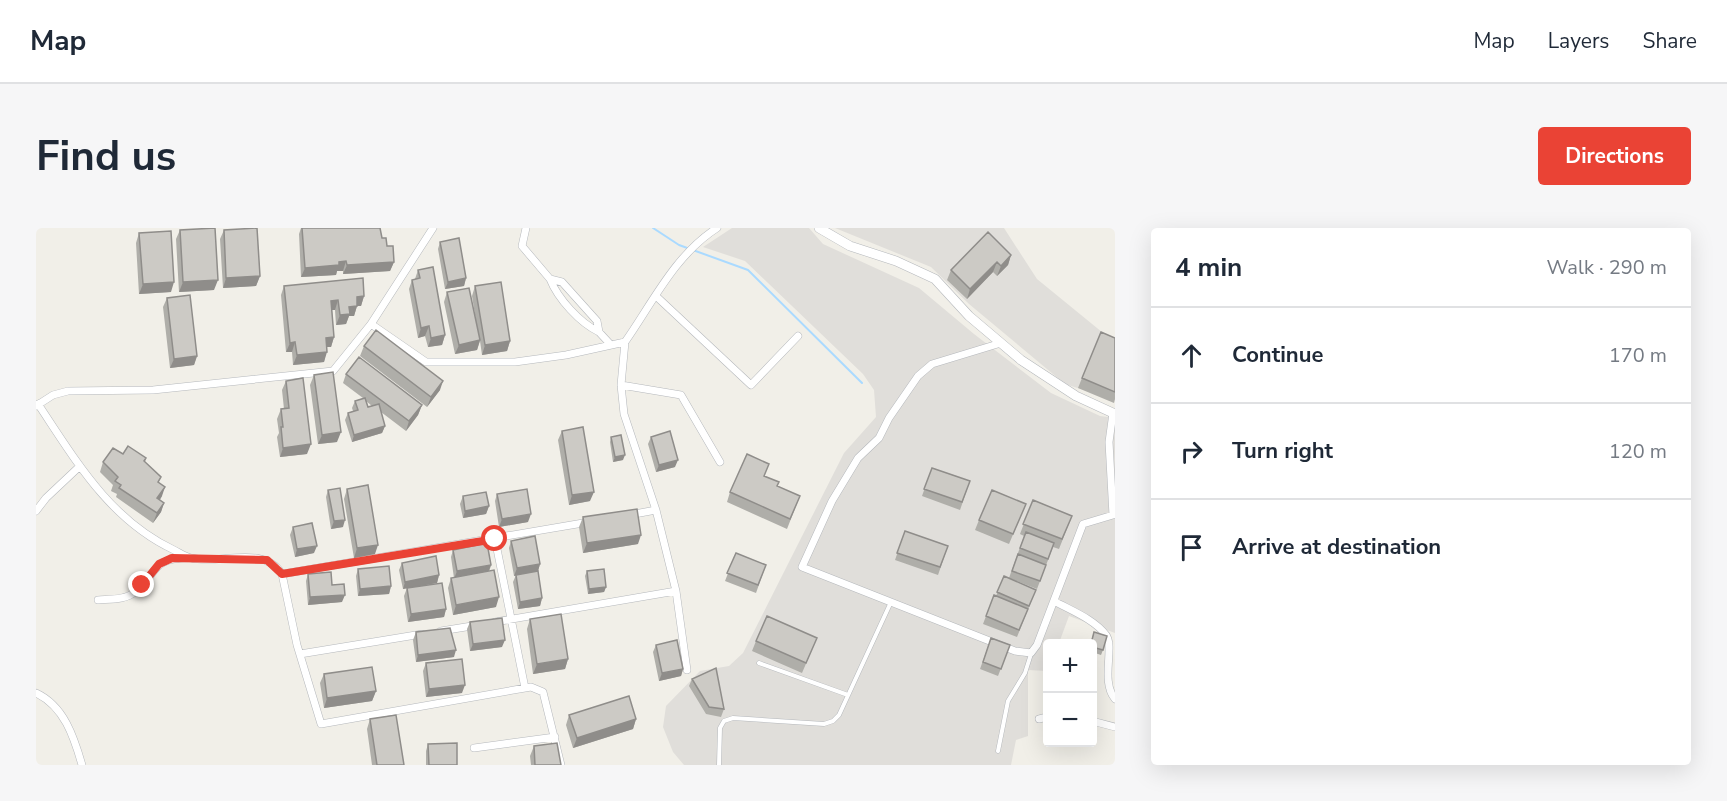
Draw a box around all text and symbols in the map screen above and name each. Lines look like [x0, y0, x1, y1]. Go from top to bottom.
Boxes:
text: Map [30, 22, 86, 60]
text: Map [1473, 27, 1515, 55]
text: Layers [1548, 27, 1609, 55]
text: Share [1642, 27, 1697, 55]
button: Directions [1538, 127, 1691, 185]
text: Find us [36, 128, 176, 185]
text: 4 min [1175, 250, 1242, 285]
text: Walk · 290 m [1547, 254, 1667, 281]
icon: ahead [1175, 339, 1208, 372]
text: Continue [1232, 340, 1323, 370]
text: 170 m [1609, 342, 1667, 369]
icon: right [1175, 435, 1208, 468]
text: Turn right [1232, 436, 1333, 466]
text: 120 m [1609, 438, 1667, 465]
route start [481, 525, 507, 551]
icon: arrive [1175, 531, 1208, 564]
text: Arrive at destination [1232, 532, 1441, 562]
route end [128, 571, 154, 597]
map controls [1043, 639, 1097, 747]
button: + [1043, 639, 1097, 693]
button: − [1043, 693, 1097, 747]

